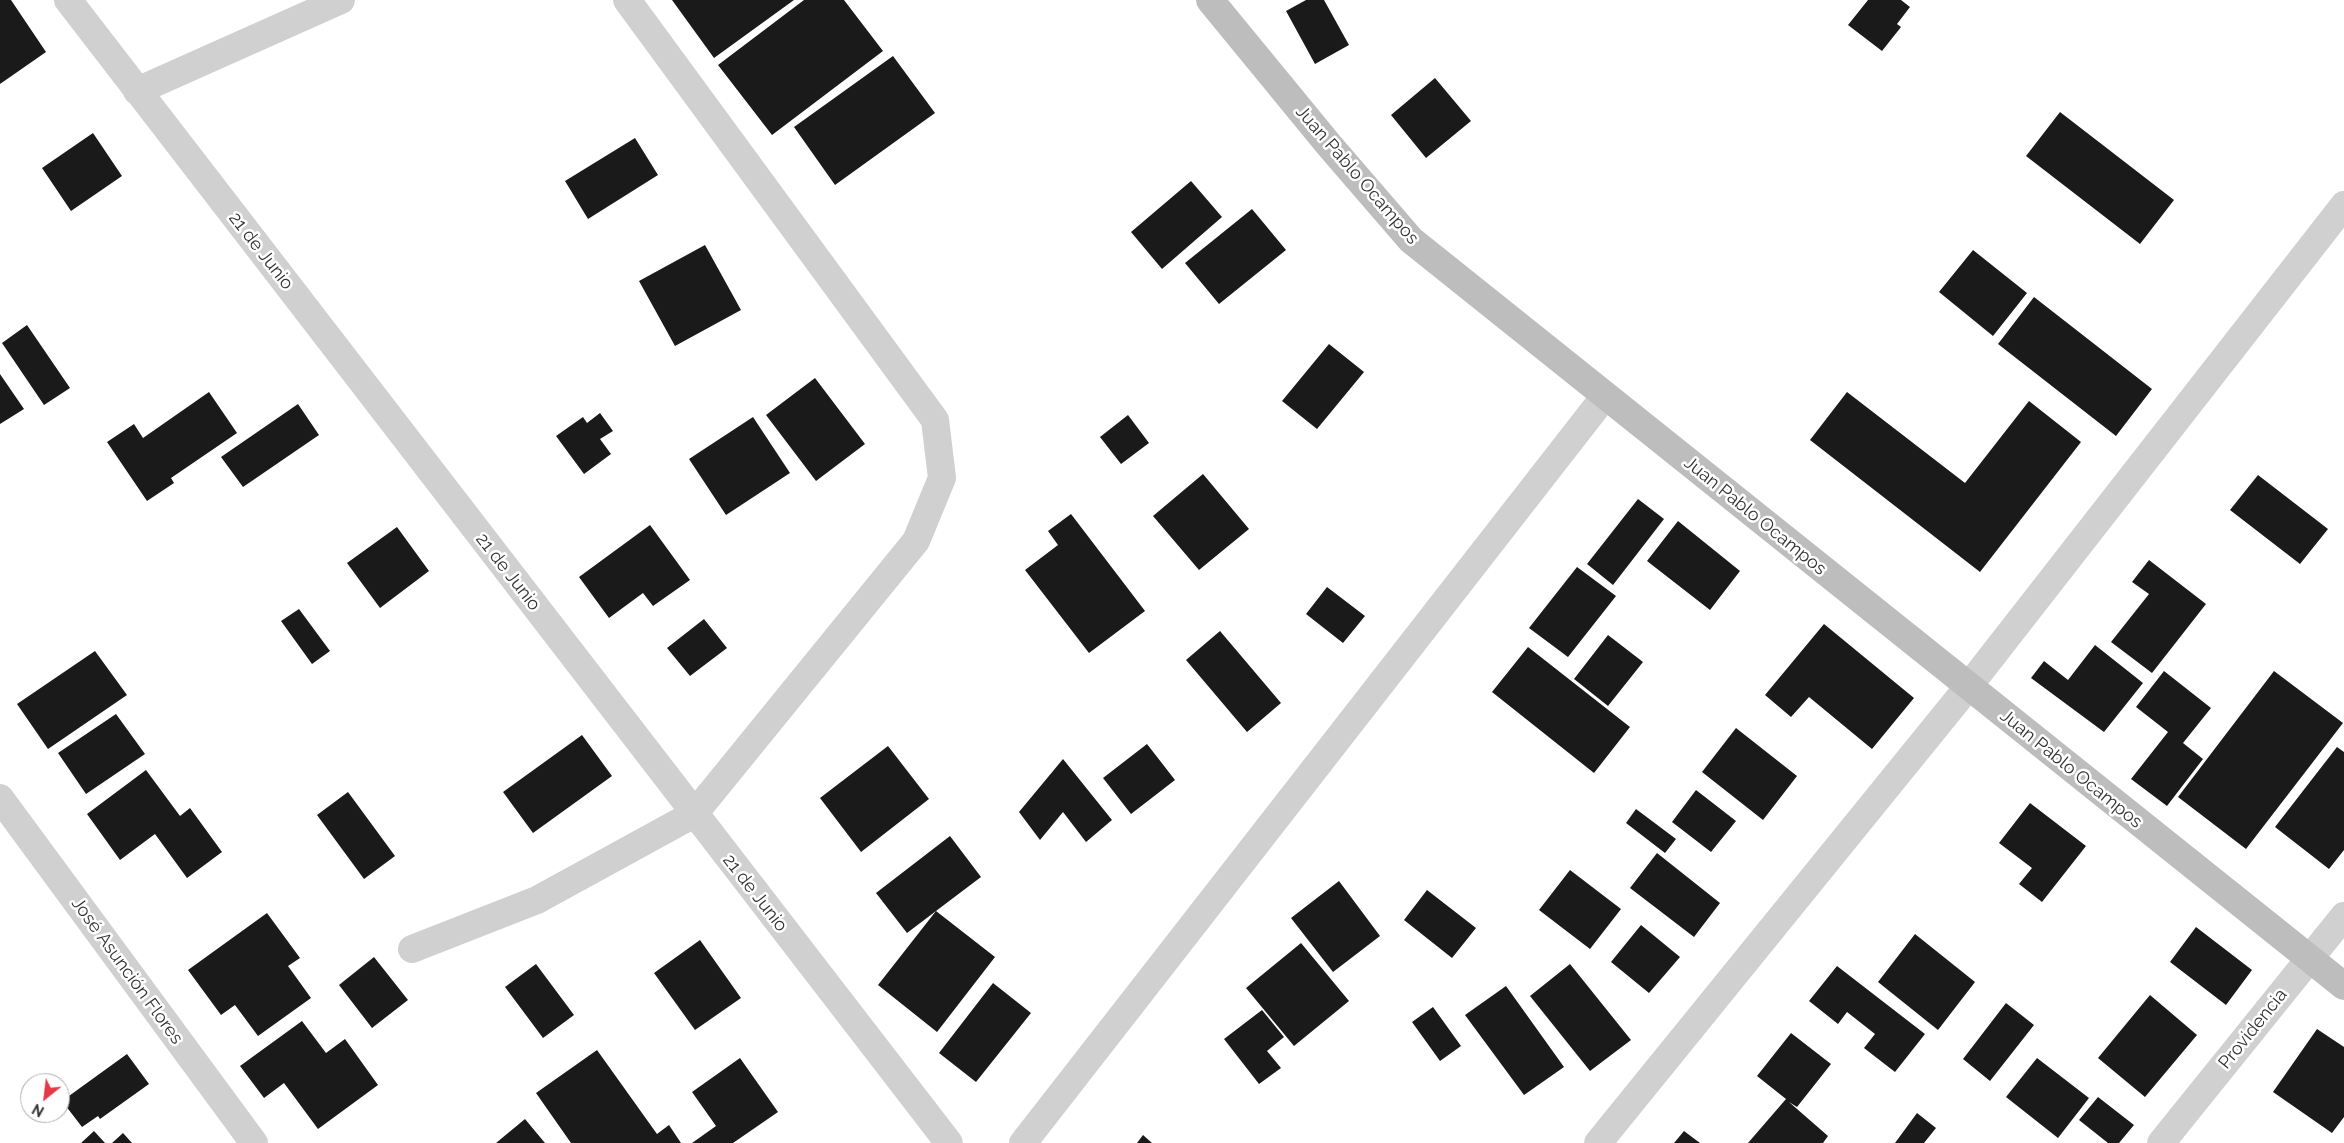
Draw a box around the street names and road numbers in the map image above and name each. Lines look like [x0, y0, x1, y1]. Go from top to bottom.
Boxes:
street label: Juan Pablo Ocampos [1291, 101, 1423, 249]
street label: 21 de Junio [224, 208, 298, 294]
street label: Juan Pablo Ocampos [1680, 452, 1830, 580]
street label: 21 de Junio [471, 529, 545, 615]
street label: Juan Pablo Ocampos [1996, 705, 2146, 833]
street label: 21 de Junio [718, 850, 792, 936]
street label: José Asunción Flores [67, 893, 187, 1049]
street label: Providencia [2214, 985, 2292, 1073]

